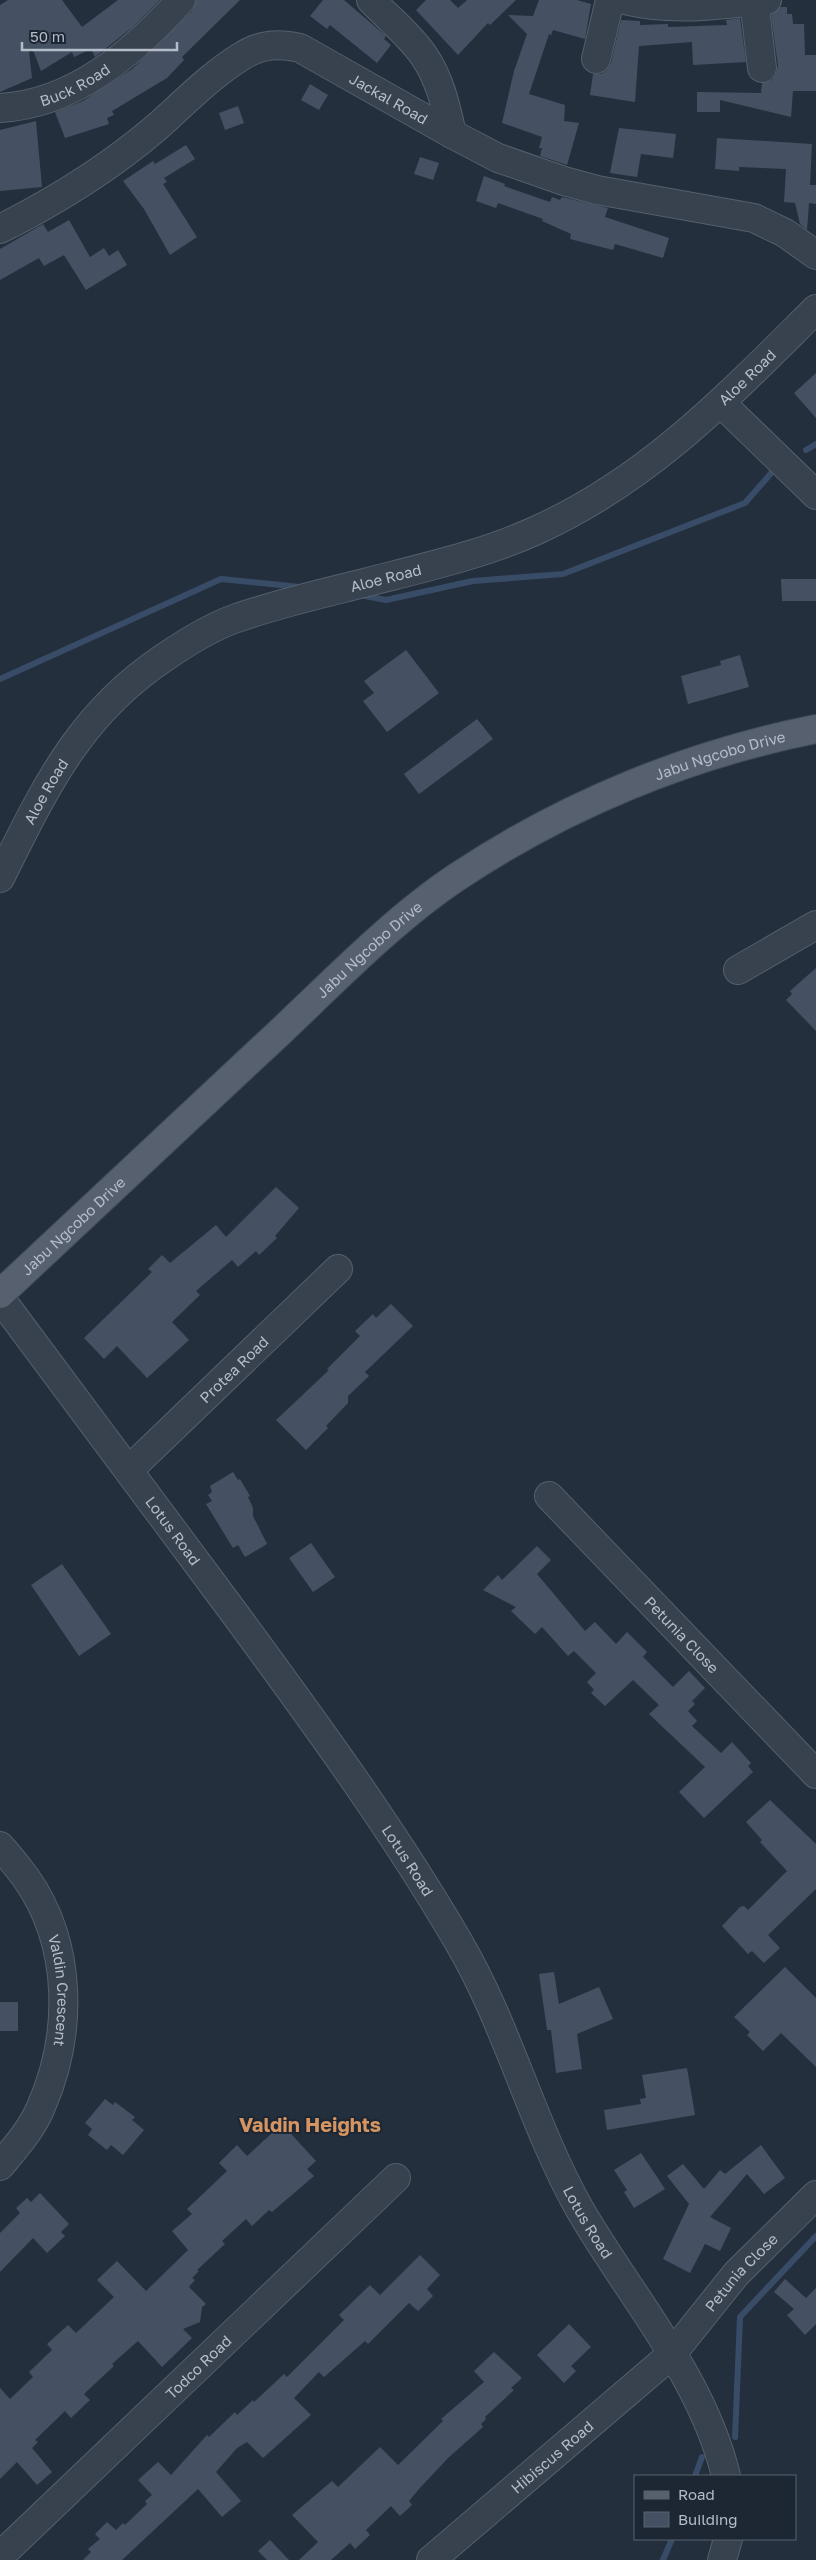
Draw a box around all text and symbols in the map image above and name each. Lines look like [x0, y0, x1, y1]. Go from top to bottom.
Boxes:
scale bar [22, 20, 178, 52]
text: 50 m [30, 27, 65, 45]
street label: Buck Road [37, 59, 113, 110]
street label: Jackal Road [346, 69, 431, 128]
street label: Aloe Road [715, 345, 779, 409]
street label: Aloe Road [348, 560, 423, 595]
street label: Jabu Ngcobo Drive [652, 727, 787, 784]
street label: Aloe Road [20, 755, 72, 827]
street label: Jabu Ngcobo Drive [312, 897, 426, 1001]
street label: Jabu Ngcobo Drive [17, 1172, 129, 1279]
street label: Protea Road [196, 1332, 272, 1406]
street label: Lotus Road [142, 1493, 205, 1568]
street label: Petunia Close [641, 1592, 723, 1677]
street label: Lotus Road [379, 1821, 438, 1899]
street label: Valdin Crescent [45, 1932, 72, 2048]
district label: Valdin Heights [239, 2112, 381, 2136]
street label: Lotus Road [560, 2183, 617, 2262]
street label: Petunia Close [701, 2229, 781, 2315]
street label: Todco Road [162, 2331, 235, 2402]
street label: Hibiscus Road [507, 2417, 597, 2497]
legend [634, 2475, 796, 2540]
text: Road [678, 2485, 715, 2503]
text: Building [678, 2510, 738, 2528]

